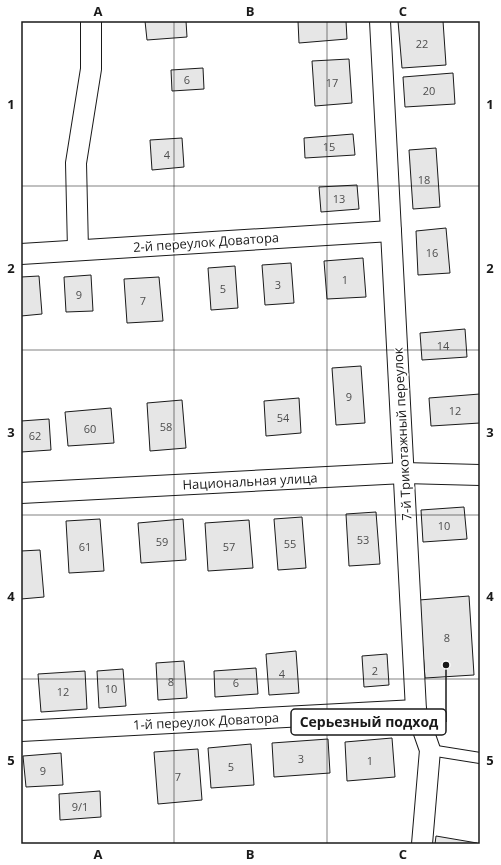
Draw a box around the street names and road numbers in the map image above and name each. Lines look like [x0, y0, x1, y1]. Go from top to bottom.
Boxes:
street label: 2-й переулок Доватора [132, 228, 280, 256]
street label: 7-й Трикотажный переулок [388, 347, 416, 521]
street label: Национальная улица [182, 468, 318, 494]
street label: 1-й переулок Доватора [132, 708, 280, 734]

